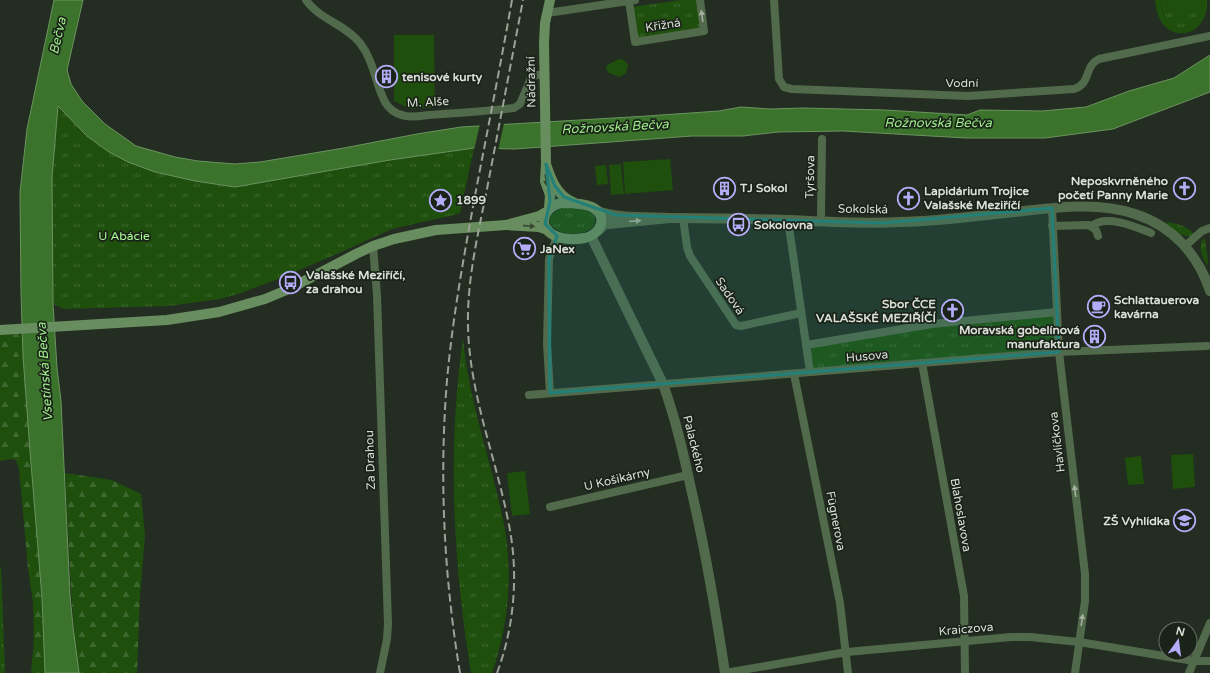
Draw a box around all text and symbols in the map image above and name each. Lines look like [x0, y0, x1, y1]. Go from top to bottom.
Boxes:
one-way arrow [699, 9, 705, 22]
water label: Bečva [46, 15, 70, 56]
street label: Křižná [644, 15, 682, 35]
street label: Nádražní [524, 56, 538, 108]
building icon: tenisové kurty [374, 64, 400, 90]
place label: tenisové kurty [401, 70, 483, 85]
street label: Vodní [946, 76, 978, 90]
street label: M. Alše [407, 94, 450, 110]
water label: Rožnovská Bečva [884, 115, 992, 131]
water label: Rožnovská Bečva [561, 116, 670, 138]
street label: Tyršova [803, 155, 817, 199]
one-way arrow [543, 174, 549, 186]
place label: Neposkvrněného početí Panny Marie [1058, 174, 1168, 203]
building icon: TJ Sokol [711, 175, 737, 201]
church icon: Neposkvrněného početí Panny Marie [1171, 175, 1197, 201]
place label: TJ Sokol [739, 181, 787, 195]
place label: Lapidárium Trojice Valašské Meziříčí [924, 184, 1029, 212]
church icon: Lapidárium Trojice Valašské Meziříčí [895, 185, 921, 211]
place icon: 1899 [427, 187, 453, 213]
place label: 1899 [456, 193, 487, 207]
street label: Sokolská [838, 202, 888, 216]
bus stop icon: Sokolovna [725, 212, 751, 238]
one-way arrow [629, 218, 641, 225]
place label: Sokolovna [754, 218, 813, 232]
one-way arrow [523, 222, 535, 229]
park label: U Abácie [98, 229, 150, 243]
supermarket icon: JaNex [512, 236, 538, 262]
place label: JaNex [539, 242, 575, 256]
place label: Valašské Meziříčí, za drahou [306, 268, 405, 296]
bus stop icon: Valašské Meziříčí, za drahou [278, 269, 304, 295]
street label: Sadová [712, 275, 748, 317]
place label: Schlattauerova kavárna [1114, 293, 1200, 321]
cafe icon: Schlattauerova kavárna [1086, 294, 1112, 320]
place label: Sbor ČCE VALAŠSKÉ MEZIŘÍČÍ [816, 297, 937, 325]
church icon: Sbor ČCE VALAŠSKÉ MEZIŘÍČÍ [939, 298, 965, 324]
water label: Vsetínská Bečva [34, 321, 56, 422]
place label: Moravská gobelínová manufaktura [959, 323, 1080, 351]
building icon: Moravská gobelínová manufaktura [1082, 324, 1108, 350]
street label: Husova [845, 347, 889, 365]
street label: Havlíčkova [1046, 411, 1068, 473]
street label: Palackého [680, 414, 708, 474]
street label: Za Drahou [362, 430, 378, 490]
street label: U Košikárny [582, 464, 652, 493]
street label: Blahoslavova [948, 477, 974, 553]
one-way arrow [1072, 485, 1079, 497]
street label: Fügnerova [823, 490, 849, 552]
school or university icon: ZŠ Vyhlídka [1172, 508, 1198, 534]
place label: ZŠ Vyhlídka [1103, 514, 1170, 529]
one-way arrow [1079, 614, 1085, 626]
street label: Kraiczova [938, 620, 994, 638]
north arrow [1158, 621, 1198, 661]
text: N [1174, 624, 1186, 639]

